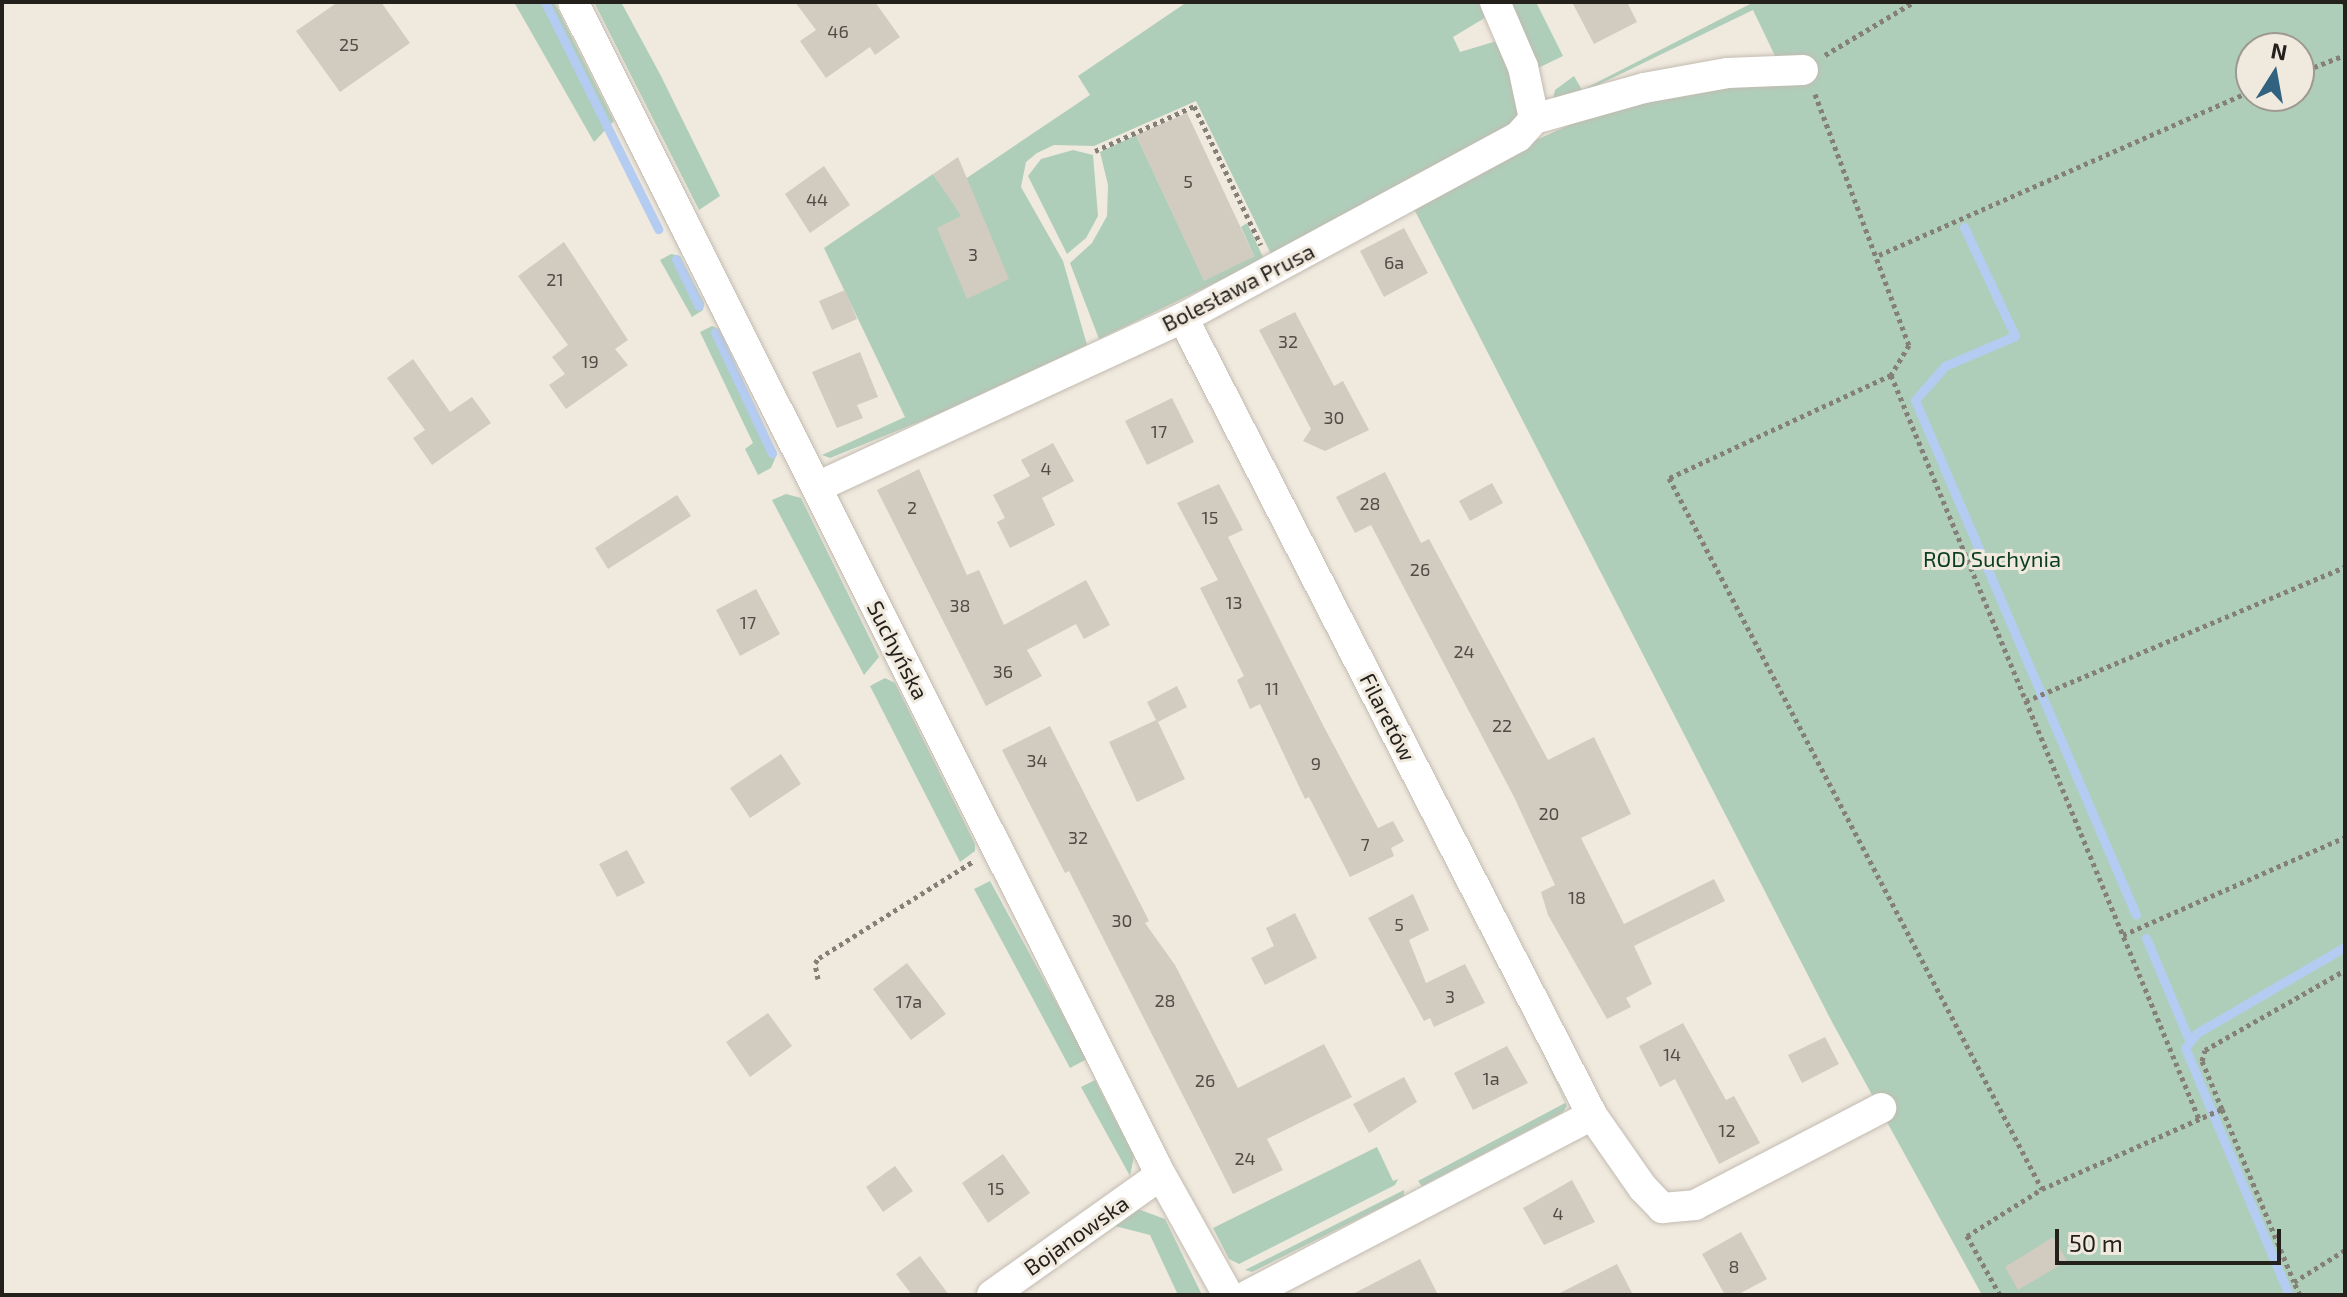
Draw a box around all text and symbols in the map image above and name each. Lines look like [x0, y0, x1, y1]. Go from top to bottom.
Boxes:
house number: 46 [827, 20, 849, 42]
north arrow [2235, 32, 2315, 112]
house number: 25 [339, 33, 359, 55]
text: N [2269, 36, 2289, 65]
house number: 5 [1183, 170, 1193, 192]
house number: 44 [806, 188, 828, 210]
street label: Bolesława Prusa [1157, 237, 1319, 337]
house number: 3 [968, 243, 978, 265]
house number: 6a [1384, 251, 1404, 273]
house number: 21 [546, 268, 564, 290]
house number: 32 [1278, 330, 1298, 352]
house number: 19 [581, 350, 599, 372]
house number: 30 [1324, 406, 1344, 428]
house number: 17 [1151, 420, 1167, 442]
house number: 4 [1040, 457, 1052, 479]
house number: 28 [1359, 492, 1381, 514]
house number: 2 [907, 496, 917, 518]
house number: 15 [1202, 506, 1218, 528]
park label: ROD Suchynia [1923, 546, 2061, 572]
house number: 26 [1410, 558, 1430, 580]
house number: 13 [1225, 591, 1243, 613]
house number: 38 [950, 594, 970, 616]
street label: Suchyńska [862, 596, 934, 704]
house number: 17 [740, 611, 756, 633]
house number: 24 [1453, 640, 1475, 662]
house number: 36 [993, 660, 1013, 682]
street label: Filaretów [1355, 669, 1421, 765]
house number: 11 [1265, 677, 1279, 699]
house number: 22 [1492, 714, 1512, 736]
house number: 34 [1026, 749, 1048, 771]
house number: 9 [1311, 752, 1321, 774]
house number: 20 [1539, 802, 1559, 824]
house number: 32 [1068, 826, 1088, 848]
house number: 7 [1360, 833, 1370, 855]
house number: 18 [1568, 886, 1586, 908]
house number: 30 [1112, 909, 1132, 931]
house number: 5 [1394, 913, 1404, 935]
house number: 3 [1445, 985, 1455, 1007]
house number: 28 [1154, 989, 1176, 1011]
house number: 17a [896, 990, 922, 1012]
house number: 14 [1663, 1043, 1681, 1065]
house number: 1a [1482, 1067, 1500, 1089]
house number: 26 [1195, 1069, 1215, 1091]
house number: 12 [1718, 1119, 1736, 1141]
house number: 24 [1234, 1147, 1256, 1169]
house number: 15 [988, 1177, 1004, 1199]
street label: Bojanowska [1019, 1189, 1133, 1281]
house number: 4 [1552, 1202, 1564, 1224]
scale bar [2059, 1213, 2285, 1263]
text: 50 m [2069, 1228, 2123, 1257]
house number: 8 [1729, 1255, 1739, 1277]

